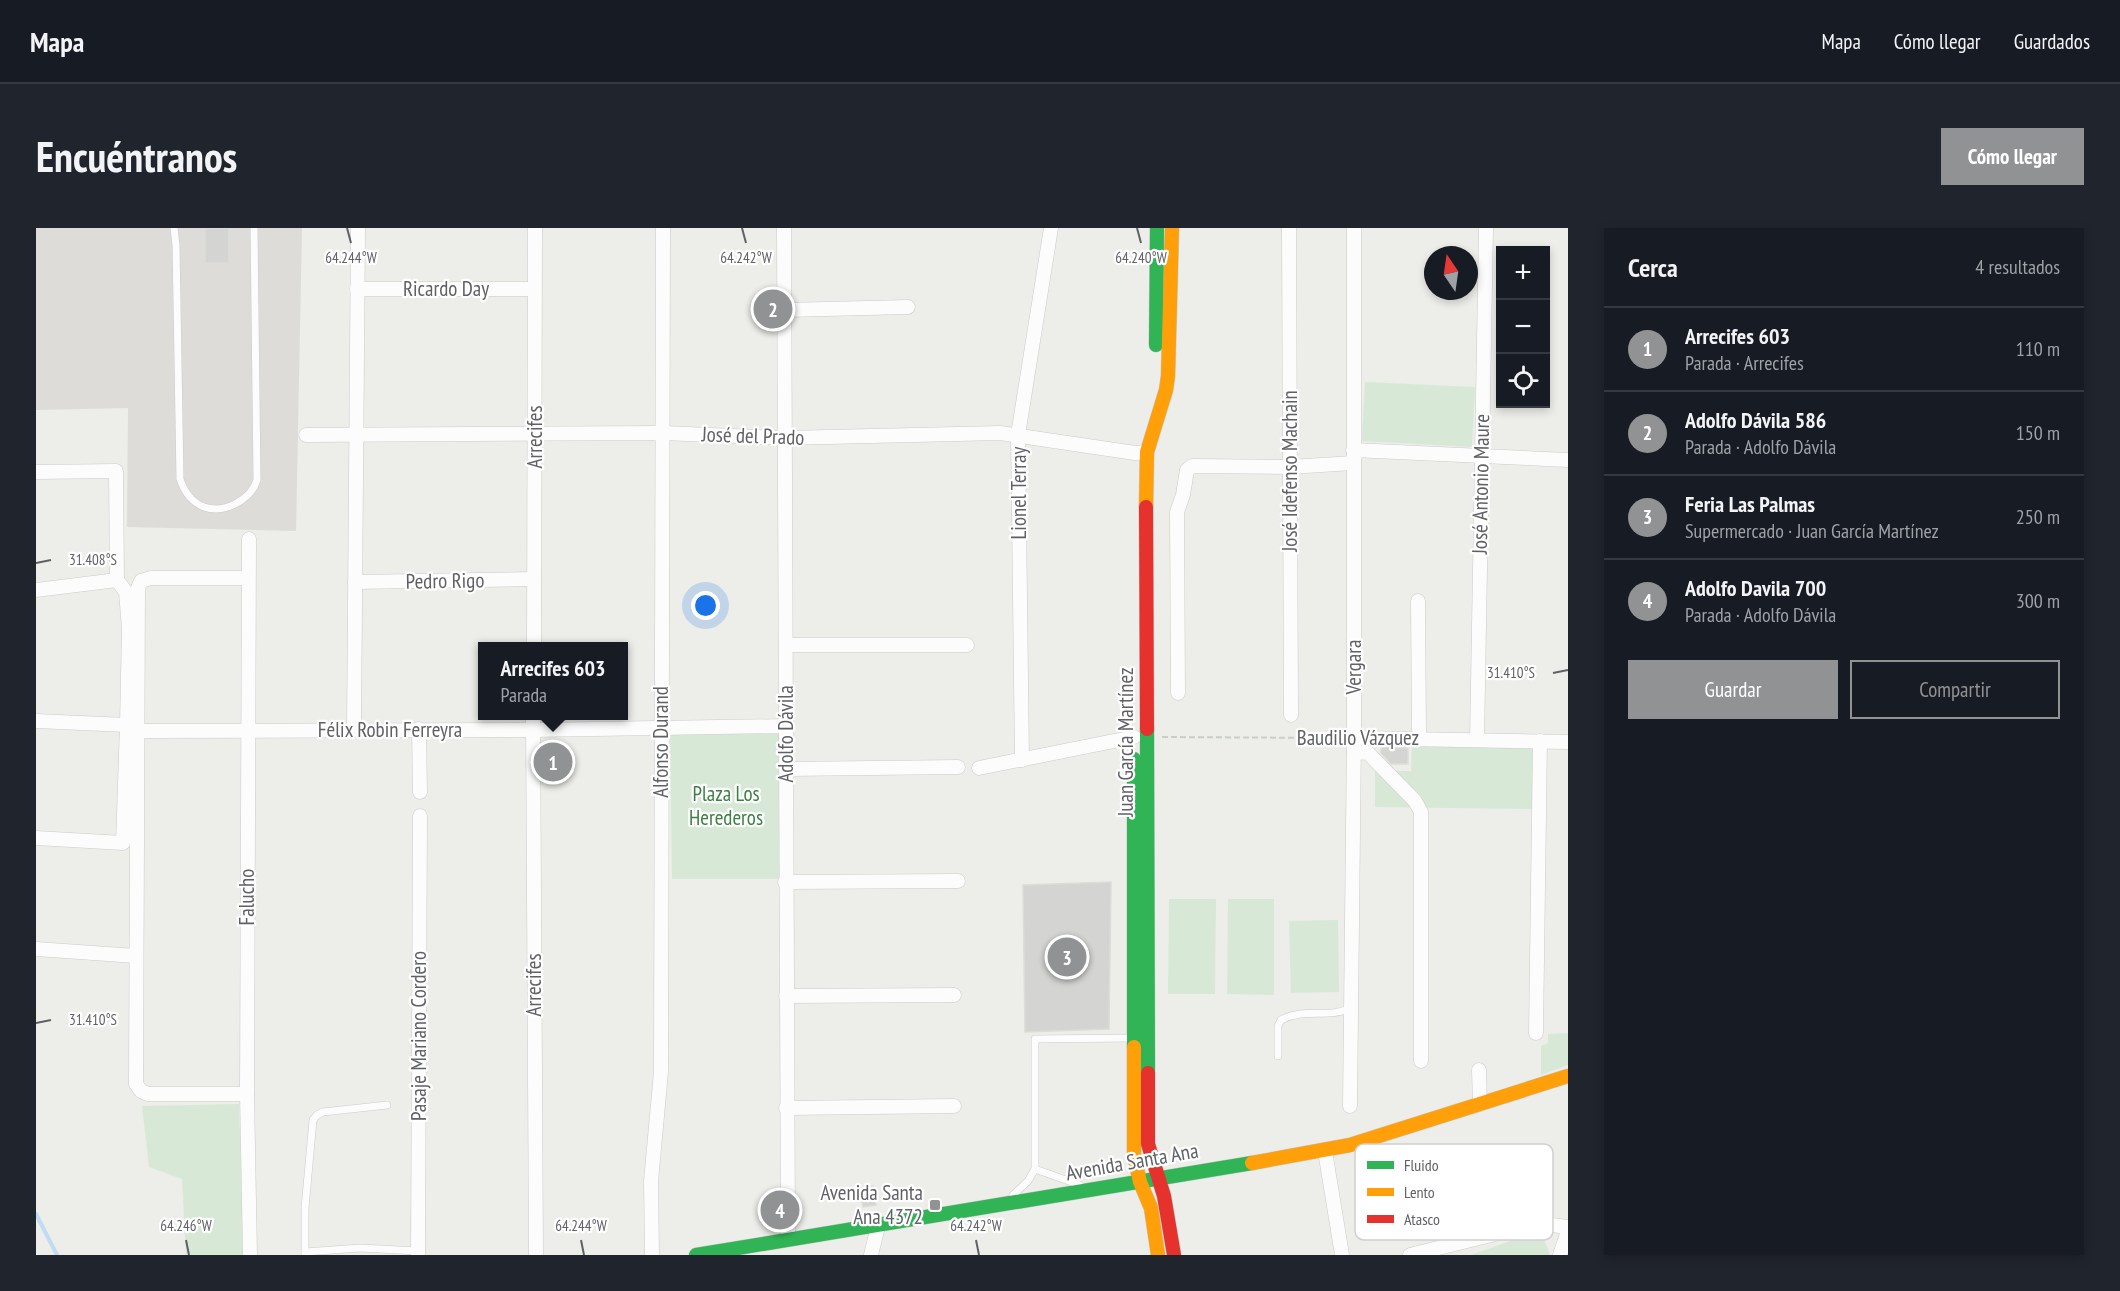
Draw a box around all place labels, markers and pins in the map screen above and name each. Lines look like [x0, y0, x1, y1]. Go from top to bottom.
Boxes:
pin: 2 [754, 286, 792, 332]
pin: 1 [534, 740, 572, 784]
pin: 3 [1048, 934, 1086, 980]
place label: Avenida Santa Ana 4372 [820, 1179, 923, 1230]
pin: 4 [760, 1188, 800, 1232]
marker: Avenida Santa Ana 4372 [928, 1198, 942, 1212]

